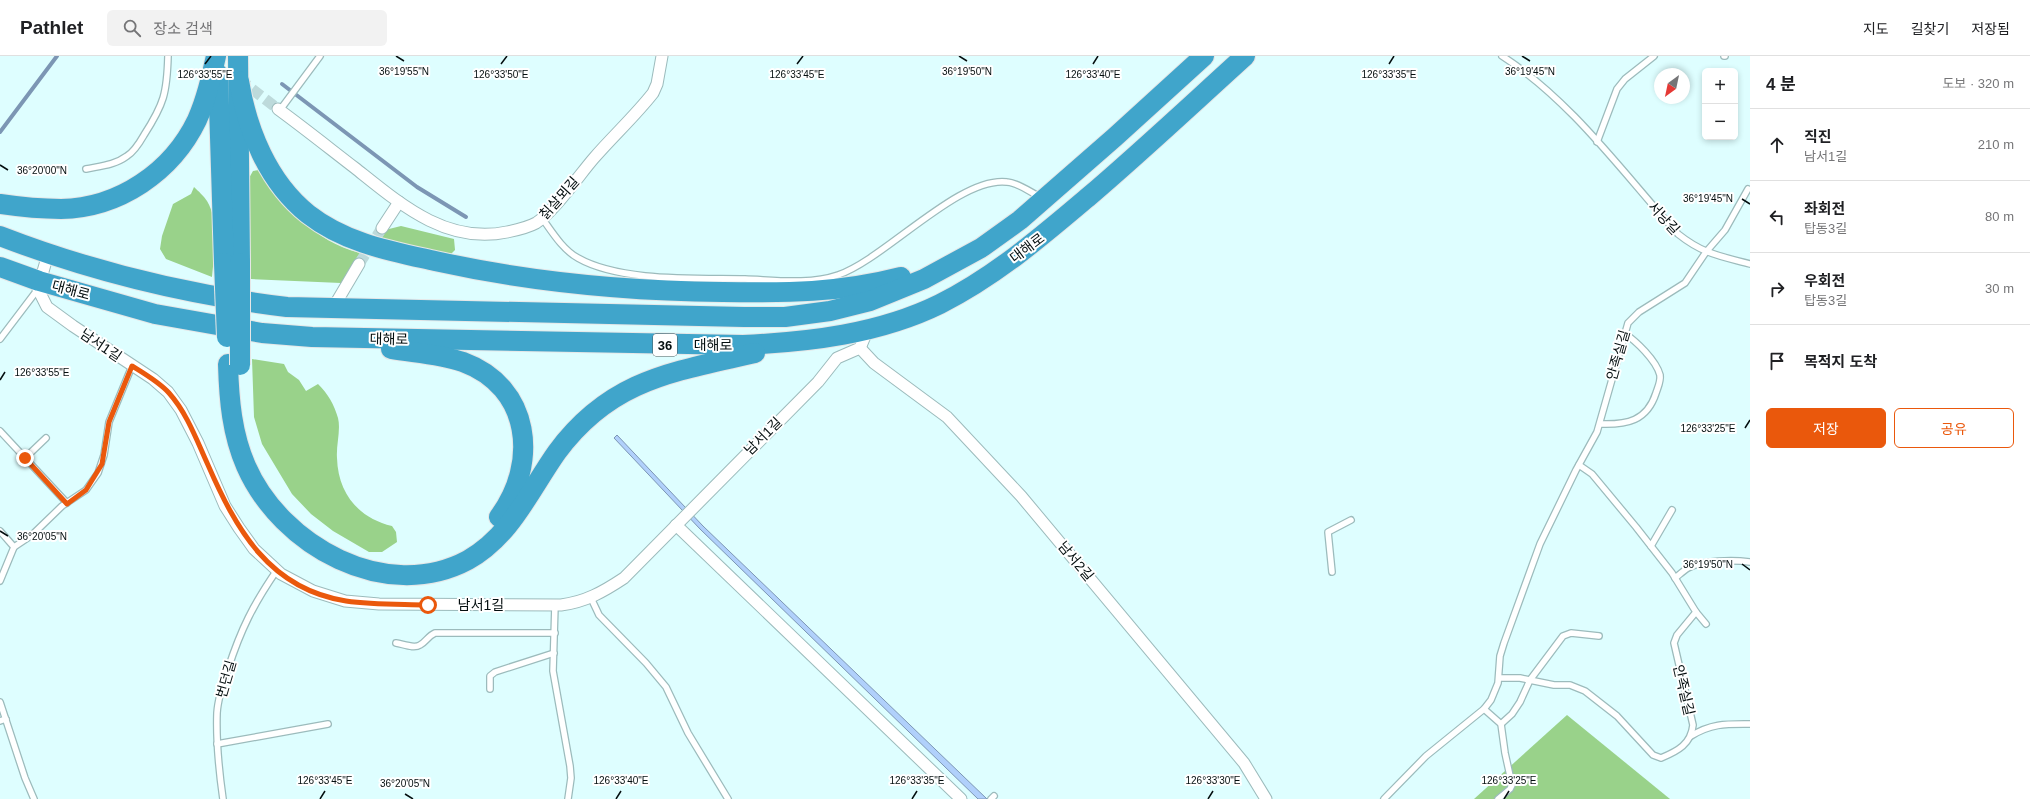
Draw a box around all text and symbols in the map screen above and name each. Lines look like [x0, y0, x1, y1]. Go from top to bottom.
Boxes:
search box [107, 10, 387, 46]
text: Pathlet [20, 17, 83, 38]
icon: search [121, 17, 143, 39]
text: 장소 검색 [153, 20, 213, 37]
text: 지도 [1863, 21, 1889, 37]
text: 길찾기 [1911, 21, 1949, 37]
text: 저장됨 [1971, 21, 2010, 37]
text: 36°19'55"N [379, 66, 429, 77]
text: 36°19'50"N [942, 66, 992, 77]
text: 36°19'45"N [1505, 66, 1555, 77]
north arrow [1654, 68, 1690, 104]
map controls [1702, 68, 1738, 140]
button: + [1702, 68, 1738, 104]
text: 126°33'55"E [177, 69, 233, 80]
text: 126°33'50"E [473, 69, 529, 80]
text: 126°33'45"E [769, 69, 825, 80]
text: 126°33'40"E [1065, 69, 1121, 80]
text: 126°33'35"E [1361, 69, 1417, 80]
text: 4 분 [1766, 75, 1796, 94]
text: 도보 · 320 m [1942, 76, 2014, 91]
button: − [1702, 104, 1738, 140]
text: 직진 [1804, 128, 1832, 145]
icon: ahead [1766, 134, 1788, 156]
text: 210 m [1978, 137, 2014, 152]
text: 남서1길 [1804, 149, 1847, 164]
text: 36°20'00"N [17, 165, 67, 176]
street label: 칡살뫼길 [536, 173, 582, 223]
text: 36°19'45"N [1683, 193, 1733, 204]
street label: 서낭길 [1645, 198, 1683, 238]
text: 좌회전 [1804, 200, 1845, 217]
icon: left [1766, 206, 1788, 228]
text: 80 m [1985, 209, 2014, 224]
text: 탑동3길 [1804, 221, 1847, 236]
street label: 대해로 [1007, 230, 1047, 266]
text: 우회전 [1804, 272, 1845, 289]
street label: 대해로 [50, 277, 92, 303]
icon: right [1766, 278, 1788, 300]
text: 30 m [1985, 281, 2014, 296]
text: 탑동3길 [1804, 293, 1847, 308]
street label: 남서1길 [77, 325, 125, 365]
street label: 안족실길 [1603, 328, 1633, 382]
street label: 대해로 [370, 331, 409, 347]
road number: 36 [653, 334, 677, 356]
street label: 대해로 [694, 337, 732, 353]
icon: arrive [1766, 350, 1788, 372]
text: 목적지 도착 [1804, 353, 1877, 370]
text: 126°33'55"E [14, 367, 70, 378]
button: 저장 [1766, 408, 1886, 448]
button: 공유 [1894, 408, 2014, 448]
street label: 남서1길 [741, 414, 785, 458]
text: 126°33'25"E [1680, 423, 1736, 434]
route end [16, 449, 34, 467]
text: 36°20'05"N [17, 531, 67, 542]
street label: 남서2길 [1055, 538, 1097, 584]
text: 36°19'50"N [1683, 559, 1733, 570]
route start [419, 596, 437, 614]
street label: 남서1길 [458, 597, 504, 613]
street label: 번던길 [213, 658, 239, 700]
street label: 안족실길 [1670, 663, 1698, 717]
text: 126°33'45"E [297, 775, 353, 786]
text: 126°33'40"E [593, 775, 649, 786]
text: 126°33'35"E [889, 775, 945, 786]
text: 126°33'30"E [1185, 775, 1241, 786]
text: 126°33'25"E [1481, 775, 1537, 786]
text: 36°20'05"N [380, 778, 430, 789]

